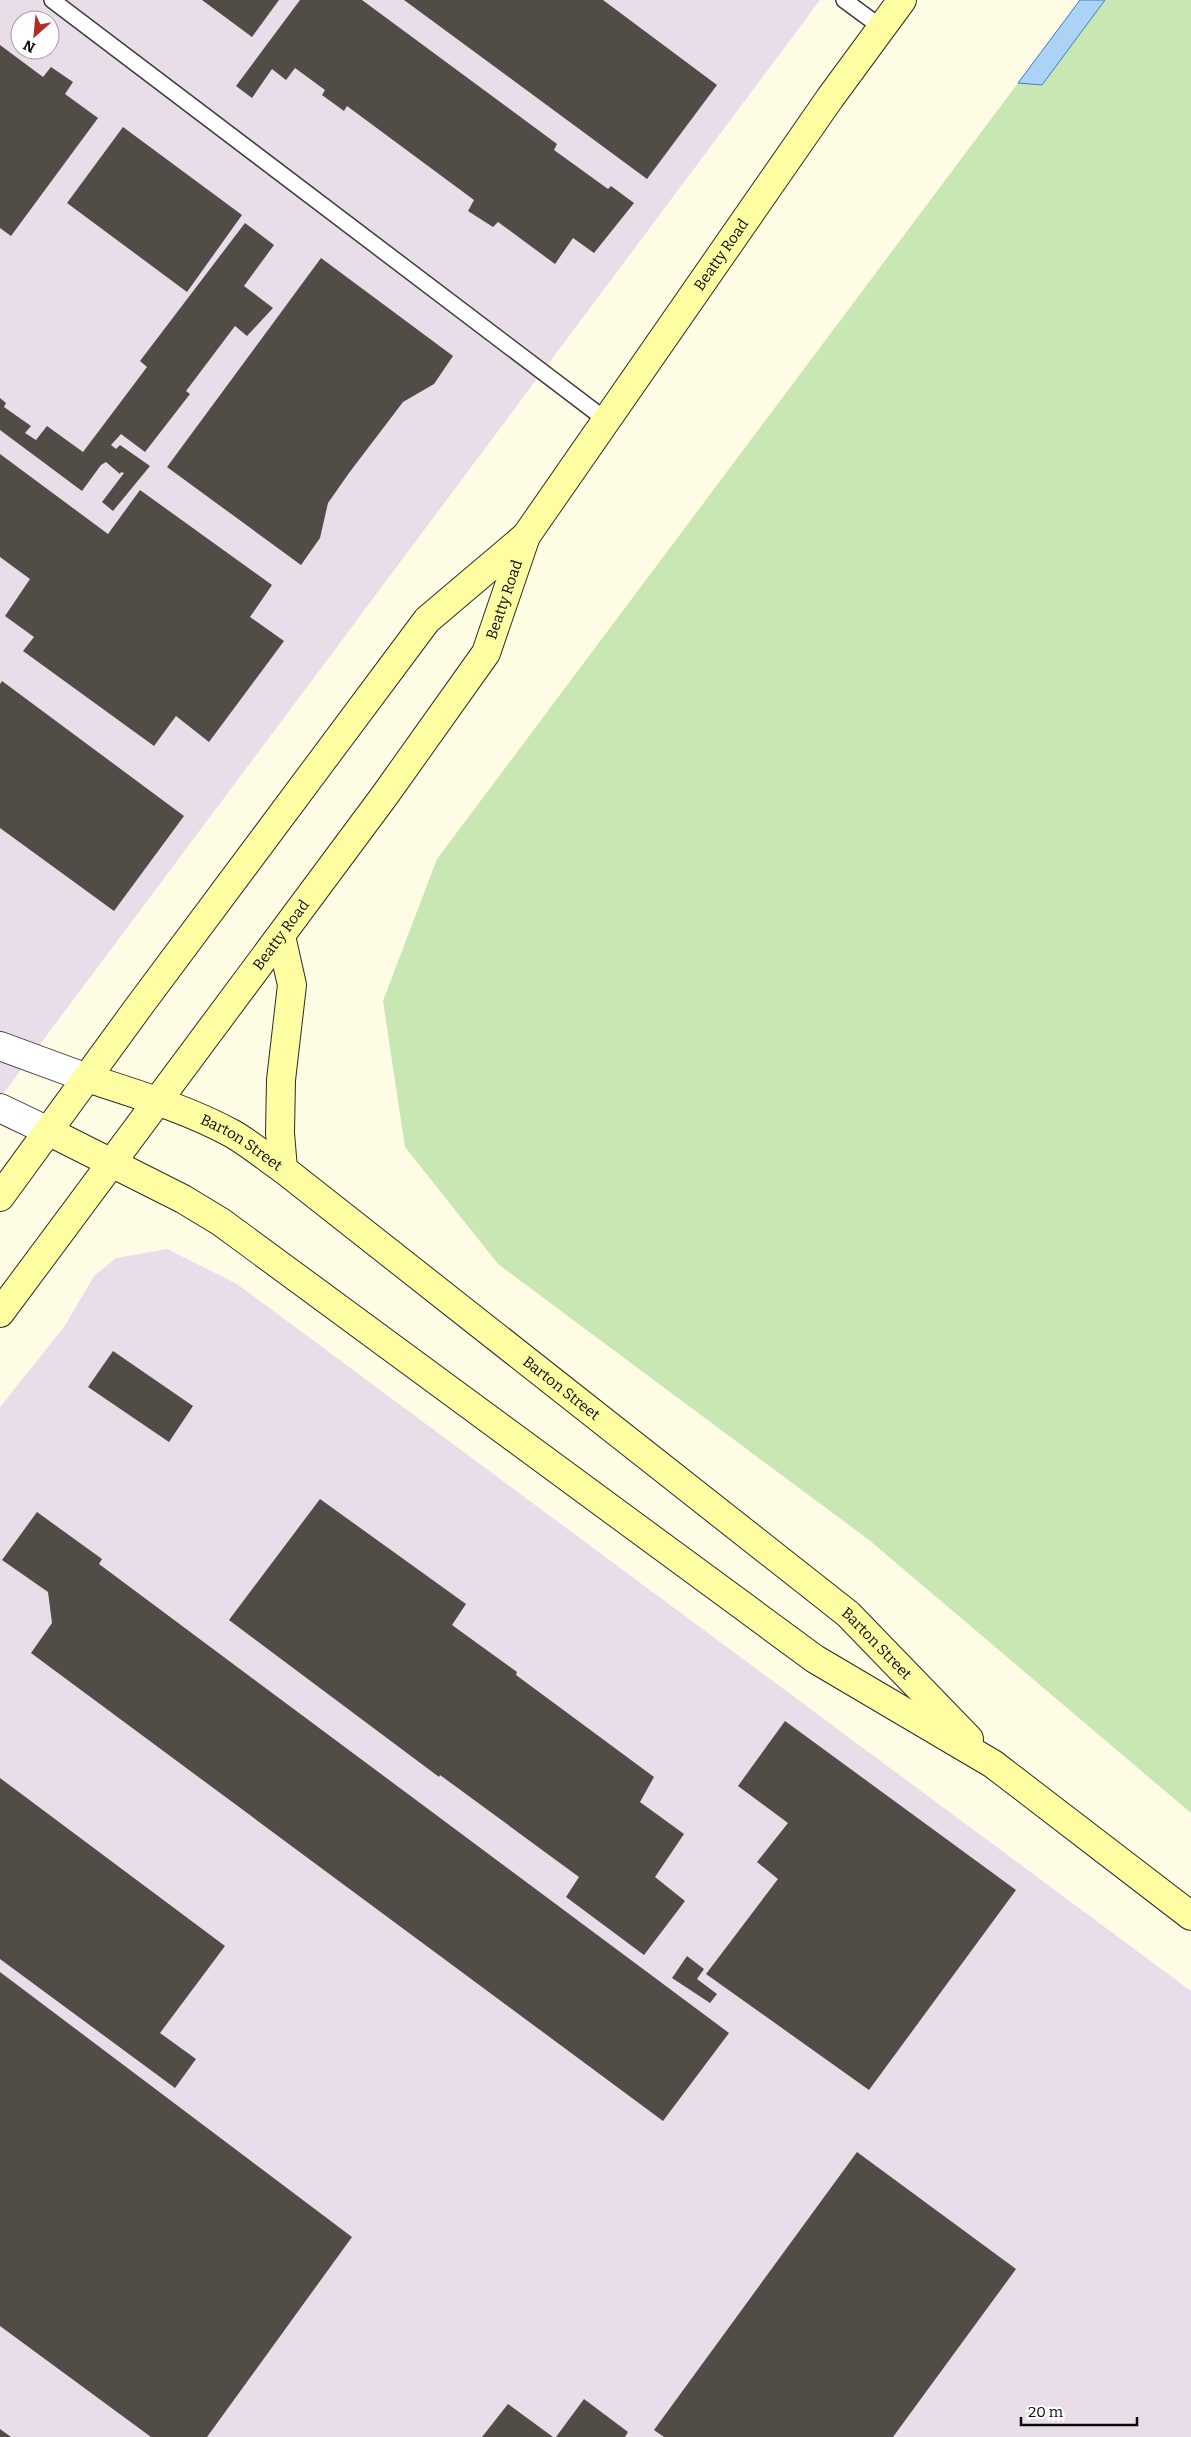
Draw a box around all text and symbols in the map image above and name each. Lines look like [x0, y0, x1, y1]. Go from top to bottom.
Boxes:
north arrow [10, 10, 60, 60]
text: N [20, 36, 38, 56]
street label: Beatty Road [690, 215, 752, 294]
street label: Beatty Road [482, 557, 526, 642]
street label: Beatty Road [249, 896, 313, 974]
street label: Barton Street [198, 1110, 286, 1175]
street label: Barton Street [519, 1352, 604, 1424]
street label: Barton Street [838, 1604, 916, 1684]
scale bar [1021, 2394, 1137, 2426]
text: 20 m [1028, 2403, 1064, 2421]

